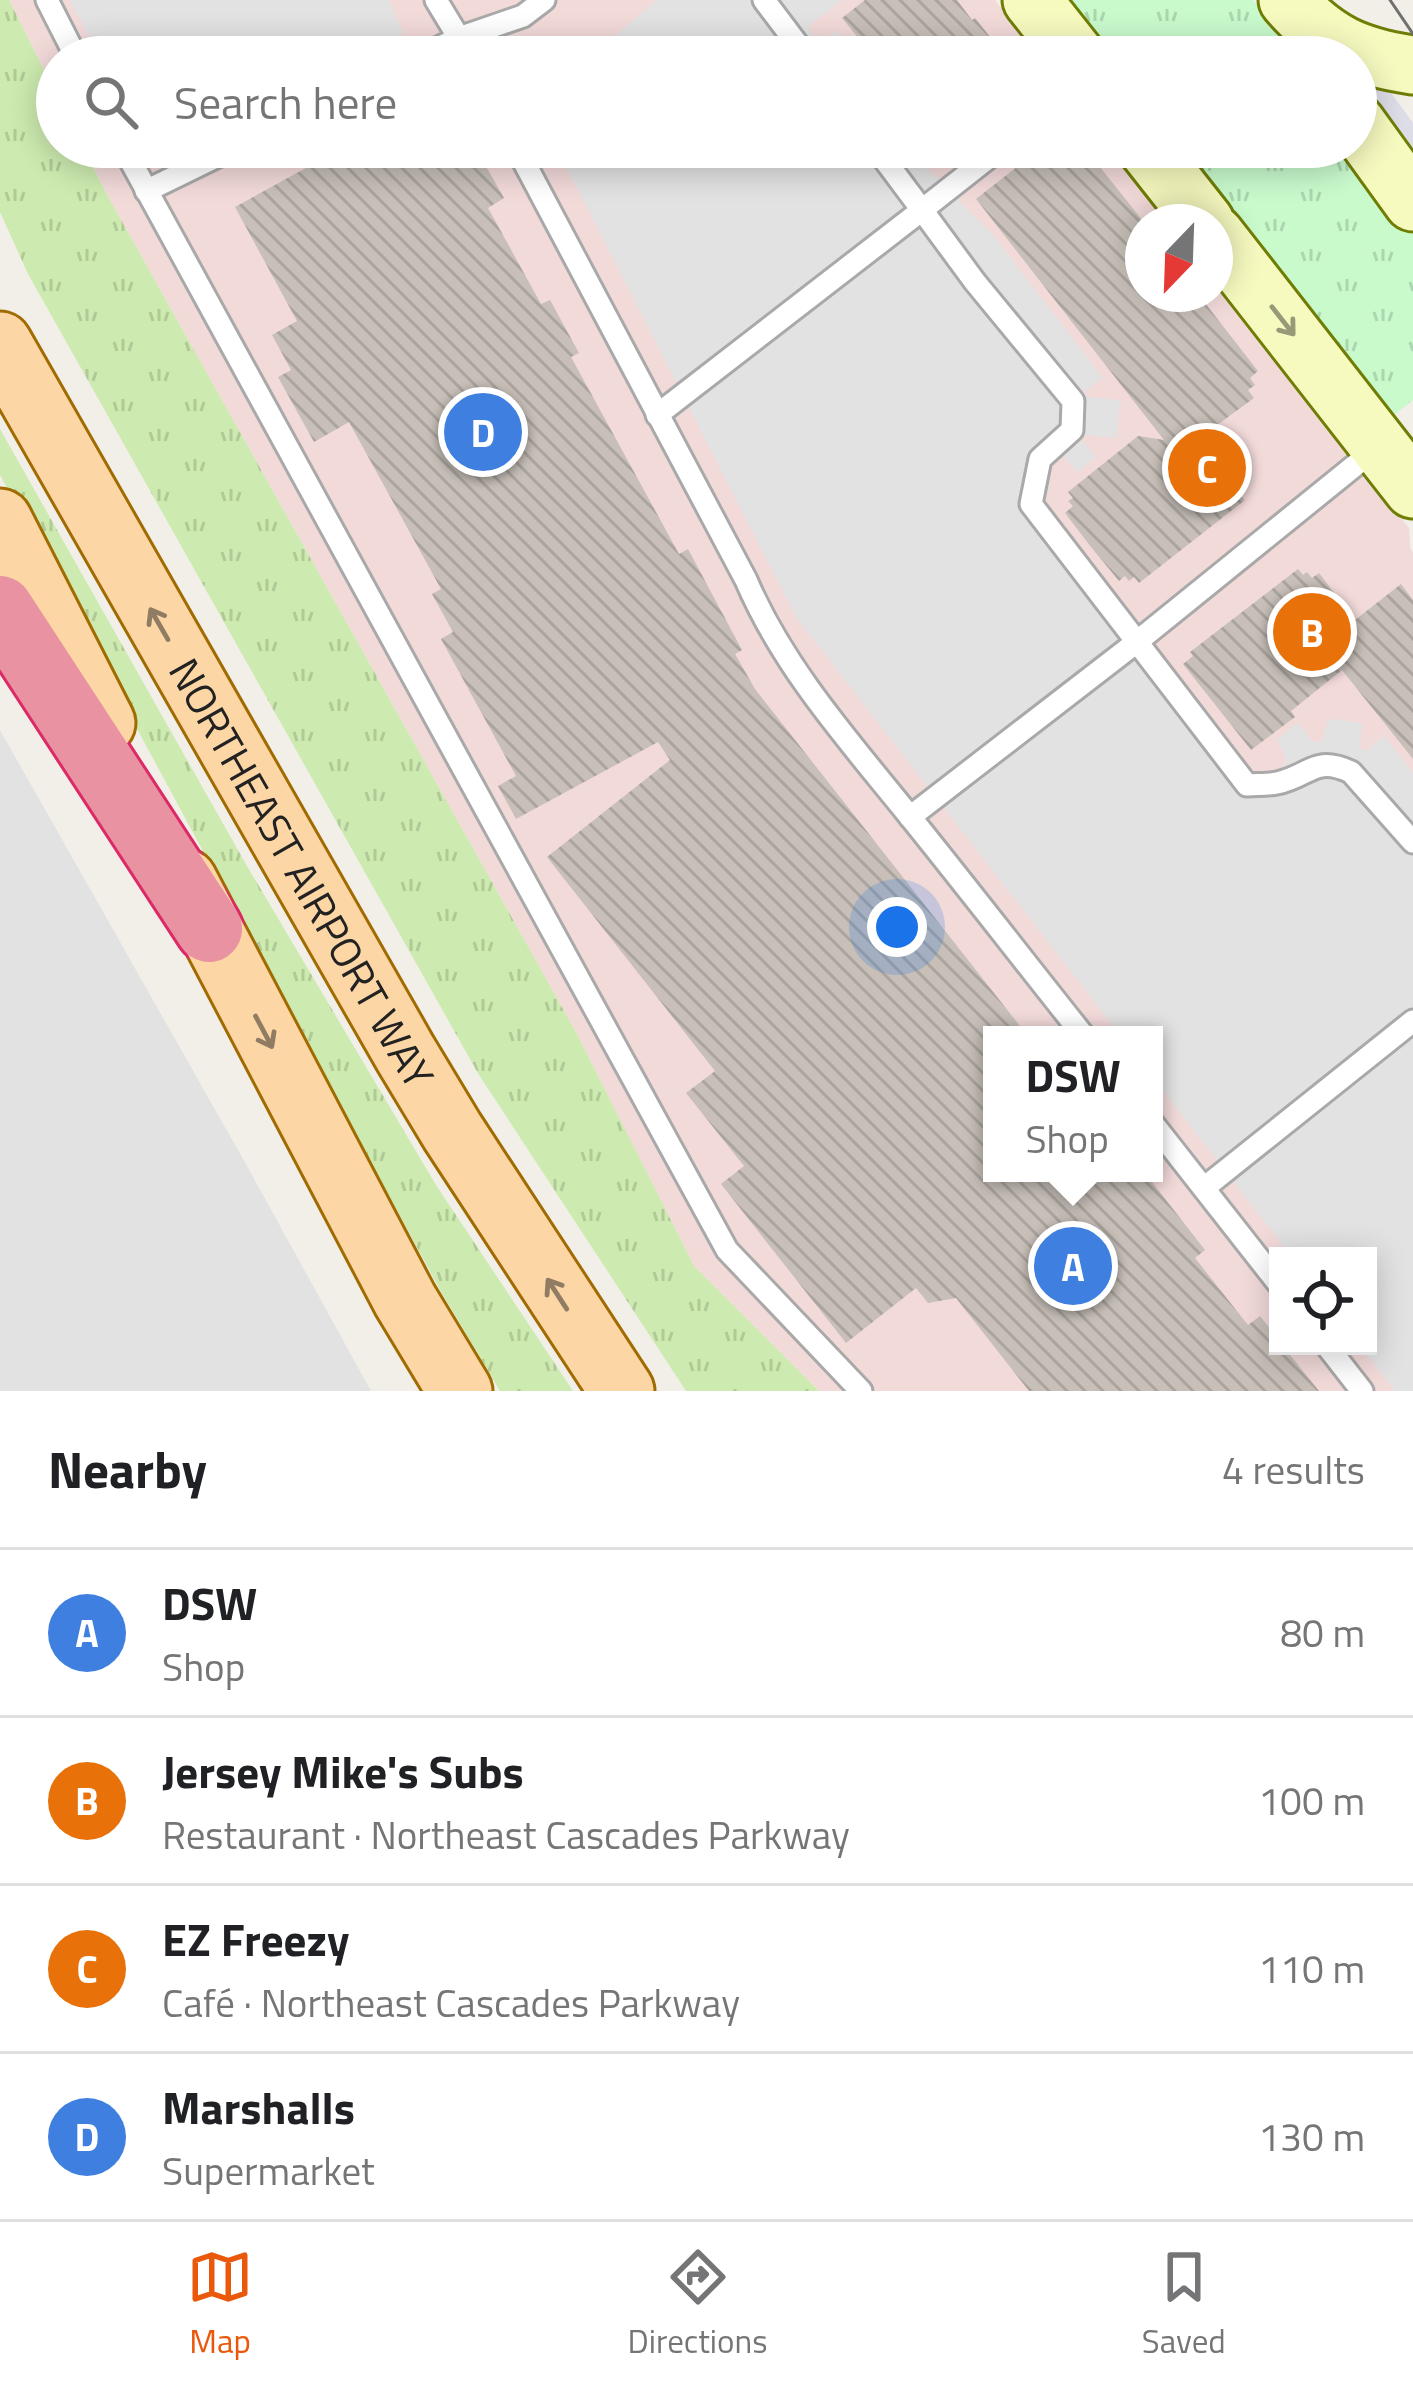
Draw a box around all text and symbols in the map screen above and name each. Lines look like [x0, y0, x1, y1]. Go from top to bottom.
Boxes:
search box [36, 36, 1377, 168]
text: Search here [174, 68, 397, 136]
icon: search [78, 69, 144, 135]
north arrow [1125, 204, 1233, 312]
one-way arrow [1269, 305, 1296, 337]
pin: D [444, 387, 522, 477]
pin: C [1168, 423, 1246, 513]
pin: B [1273, 587, 1351, 677]
one-way arrow [147, 607, 171, 642]
street label: NORTHEAST AIRPORT WAY [154, 646, 451, 1101]
your location [867, 897, 927, 957]
one-way arrow [253, 1014, 276, 1049]
popup [983, 1026, 1163, 1182]
text: DSW [1025, 1041, 1121, 1109]
text: Shop [1025, 1109, 1109, 1168]
pin: A [1034, 1221, 1112, 1311]
map controls [1269, 1247, 1377, 1355]
button: locate [1269, 1247, 1377, 1355]
one-way arrow [544, 1278, 569, 1312]
text: Nearby [48, 1430, 207, 1508]
text: 4 results [1222, 1440, 1365, 1499]
text: DSW [162, 1569, 257, 1637]
text: A [75, 1603, 99, 1662]
text: 80 m [1280, 1603, 1365, 1662]
text: Shop [162, 1637, 245, 1696]
text: Jersey Mike's Subs [162, 1737, 524, 1805]
text: B [75, 1771, 99, 1830]
text: 100 m [1258, 1771, 1365, 1830]
text: Restaurant · Northeast Cascades Parkway [162, 1805, 850, 1864]
text: EZ Freezy [162, 1905, 349, 1973]
text: C [76, 1939, 98, 1998]
text: 110 m [1258, 1939, 1365, 1998]
text: Café · Northeast Cascades Parkway [162, 1973, 740, 2032]
text: Marshalls [162, 2073, 355, 2141]
text: D [75, 2107, 99, 2166]
text: 130 m [1258, 2107, 1365, 2166]
text: Supermarket [162, 2141, 375, 2200]
tab: Map [187, 2244, 253, 2366]
tab: Directions [628, 2244, 767, 2366]
tab: Saved [1142, 2244, 1226, 2366]

